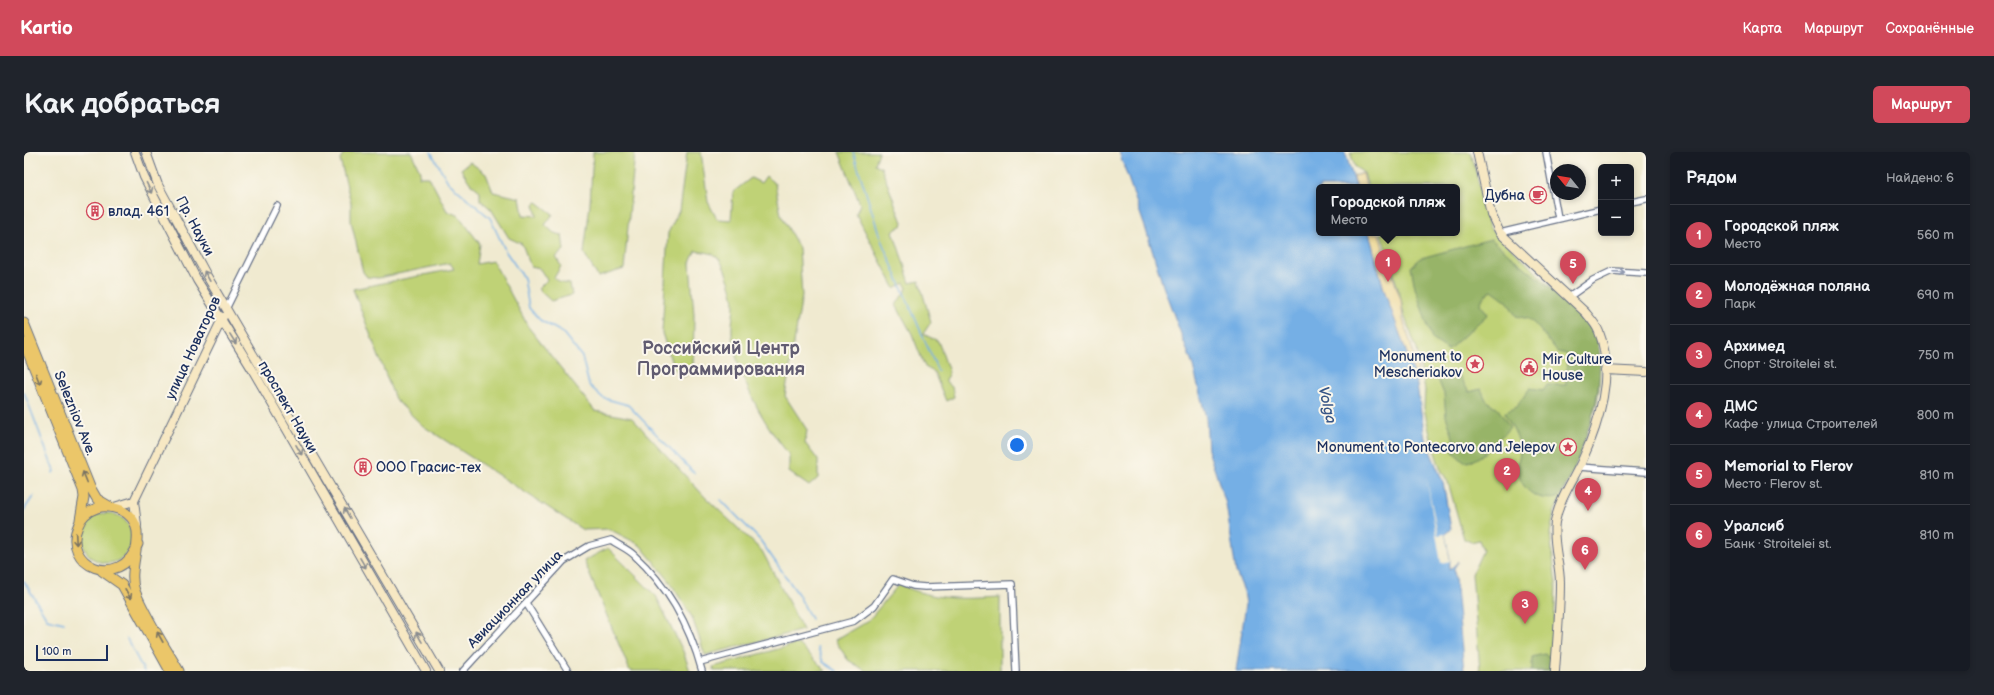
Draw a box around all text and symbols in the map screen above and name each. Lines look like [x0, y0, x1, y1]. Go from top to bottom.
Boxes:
text: Kartio [20, 17, 73, 40]
text: Карта [1743, 20, 1782, 37]
text: Маршрут [1804, 20, 1864, 37]
text: Сохранённые [1886, 20, 1974, 37]
button: Маршрут [1873, 86, 1970, 123]
text: Как добраться [24, 88, 221, 121]
north arrow [1550, 164, 1586, 200]
map controls [1598, 164, 1634, 236]
button: + [1598, 164, 1634, 200]
text: Рядом [1686, 168, 1737, 188]
text: Найдено: 6 [1886, 170, 1954, 186]
one-way arrow [146, 182, 153, 194]
popup [1316, 184, 1460, 236]
cafe icon: Дубна [1528, 185, 1548, 205]
place label: Дубна [1485, 187, 1526, 204]
street label: Пр. Науки [172, 193, 218, 259]
text: Городской пляж [1331, 193, 1445, 212]
button: − [1598, 200, 1634, 236]
building icon: влад. 461 [85, 201, 105, 221]
place label: влад. 461 [108, 203, 169, 220]
text: Место [1331, 212, 1368, 228]
text: Городской пляж [1724, 217, 1839, 236]
text: 1 [1696, 227, 1702, 243]
text: 560 m [1917, 227, 1954, 243]
text: Место [1724, 236, 1761, 252]
pin: 1 [1375, 249, 1401, 282]
pin: 5 [1560, 251, 1586, 284]
one-way arrow [1612, 268, 1625, 276]
one-way arrow [202, 270, 210, 282]
text: Молодёжная поляна [1724, 277, 1870, 296]
text: 2 [1695, 287, 1703, 303]
text: 690 m [1917, 287, 1954, 303]
street label: улица Новаторов [162, 293, 225, 402]
text: Парк [1724, 296, 1756, 312]
one-way arrow [228, 333, 237, 344]
text: Архимед [1724, 337, 1785, 356]
district label: Российский Центр Программирования [637, 338, 805, 380]
text: 3 [1695, 347, 1703, 363]
text: 750 m [1918, 347, 1954, 363]
place label: Monument to Mescheriakov [1374, 348, 1462, 381]
place label: Mir Culture House [1542, 351, 1612, 384]
place icon: Monument to Mescheriakov [1465, 354, 1485, 374]
text: Спорт · Stroitelei st. [1724, 356, 1837, 372]
public building icon: Mir Culture House [1519, 357, 1539, 377]
street label: проспект Науки [255, 358, 321, 456]
street label: Selezniov Ave. [50, 368, 100, 458]
one-way arrow [35, 373, 43, 385]
water label: Volga [1314, 385, 1340, 425]
text: ДМС [1724, 397, 1757, 416]
text: 4 [1695, 407, 1703, 423]
text: 800 m [1917, 407, 1954, 423]
text: Кафе · улица Строителей [1724, 416, 1878, 432]
your location [1007, 435, 1027, 455]
place icon: Monument to Pontecorvo and Jelepov [1558, 437, 1578, 457]
place label: Monument to Pontecorvo and Jelepov [1317, 439, 1555, 456]
one-way arrow [295, 444, 303, 456]
building icon: ООО Грасис-тех [353, 457, 373, 477]
text: Memorial to Flerov [1724, 457, 1853, 476]
pin: 2 [1494, 458, 1520, 491]
place label: ООО Грасис-тех [376, 459, 482, 476]
text: 5 [1695, 467, 1703, 483]
text: 810 m [1919, 467, 1954, 483]
one-way arrow [81, 471, 89, 483]
text: Место · Flerov st. [1724, 476, 1822, 492]
pin: 4 [1575, 478, 1601, 511]
one-way arrow [342, 507, 350, 519]
text: Уралсиб [1724, 517, 1784, 536]
text: 6 [1695, 527, 1703, 543]
text: 810 m [1919, 527, 1954, 543]
one-way arrow [72, 532, 79, 545]
text: Банк · Stroitelei st. [1724, 536, 1832, 552]
pin: 6 [1572, 537, 1598, 570]
street label: Авиационная улица [463, 546, 567, 652]
one-way arrow [360, 557, 368, 569]
one-way arrow [124, 588, 132, 600]
pin: 3 [1512, 591, 1538, 624]
one-way arrow [156, 631, 163, 643]
one-way arrow [415, 631, 423, 643]
scale bar [36, 643, 108, 662]
text: 100 m [42, 645, 71, 658]

